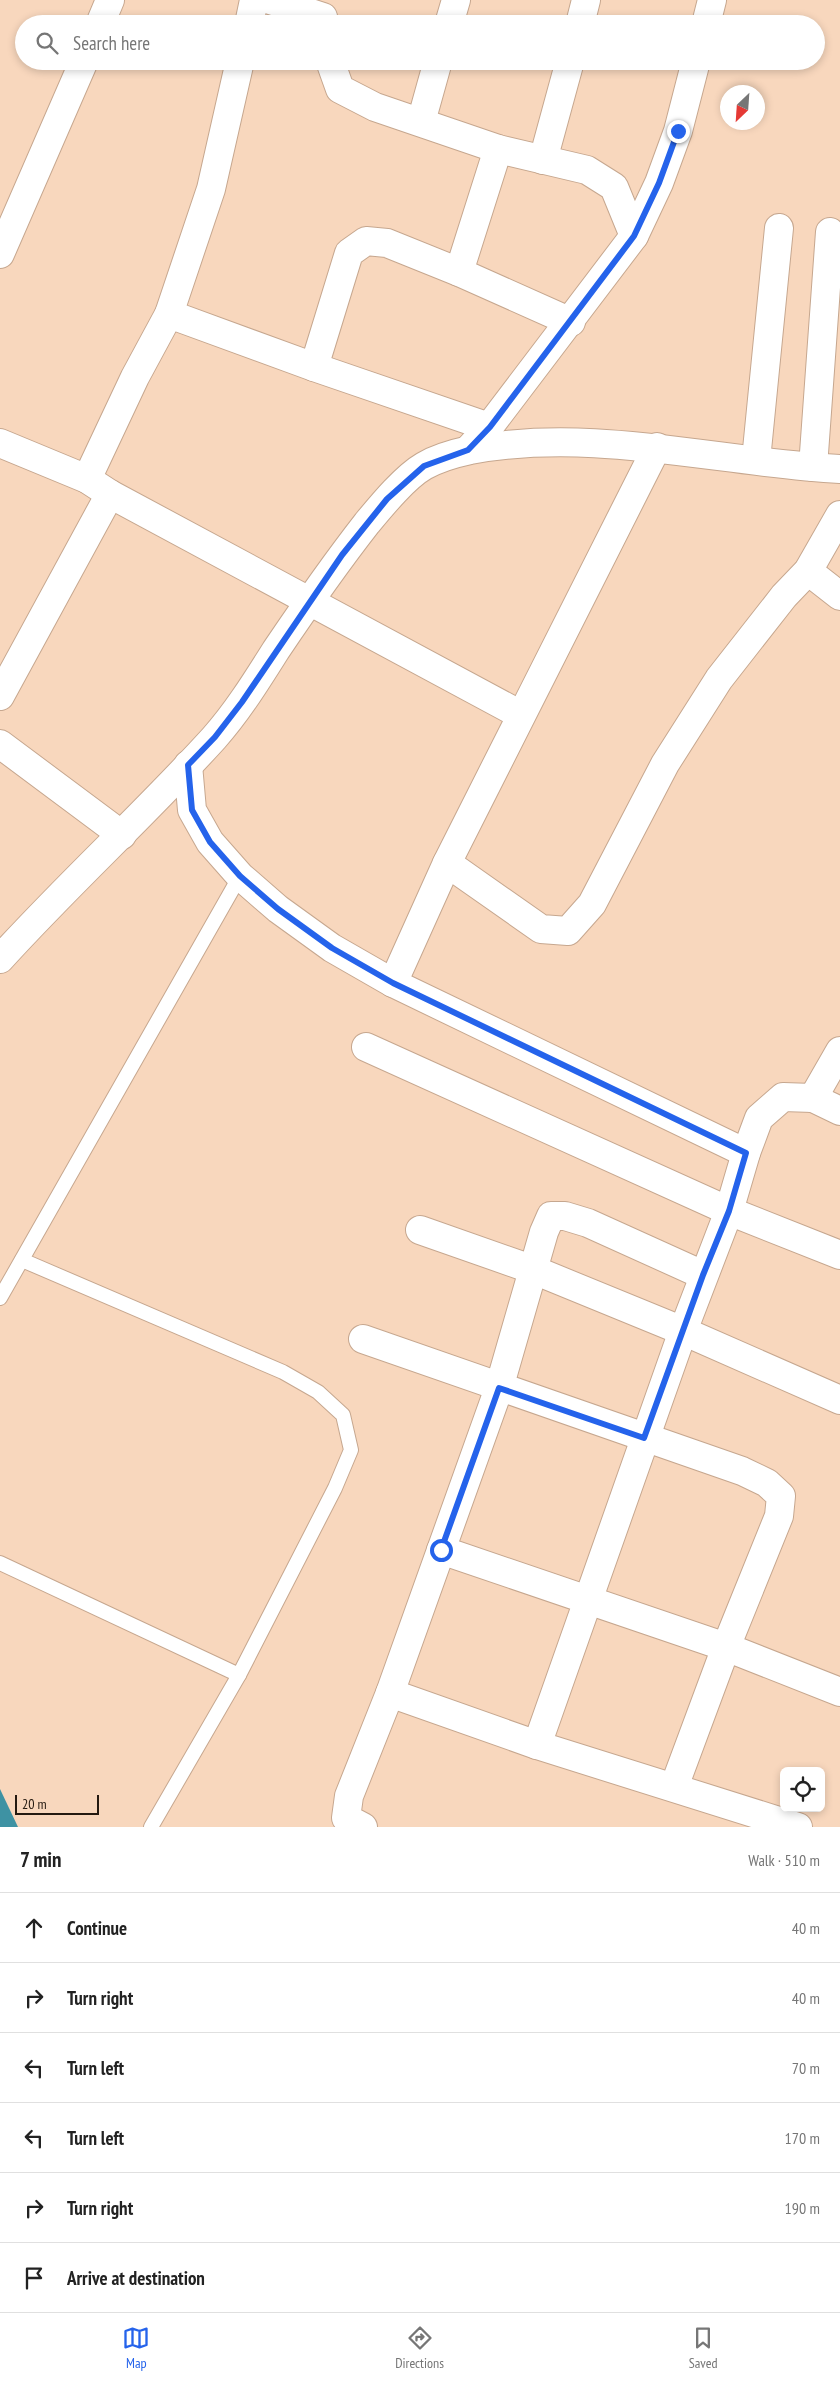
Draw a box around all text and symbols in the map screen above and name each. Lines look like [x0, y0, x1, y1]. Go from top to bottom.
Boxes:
search box [15, 15, 825, 70]
icon: search [33, 29, 61, 57]
text: Search here [73, 31, 150, 55]
north arrow [720, 85, 765, 130]
route end [667, 120, 690, 143]
route start [430, 1539, 453, 1562]
map controls [780, 1767, 825, 1812]
button: locate [780, 1767, 825, 1812]
scale bar [15, 1792, 99, 1815]
text: 20 m [22, 1795, 47, 1813]
text: 7 min [20, 1846, 62, 1873]
text: Walk · 510 m [748, 1850, 820, 1870]
icon: ahead [20, 1914, 48, 1942]
text: Continue [67, 1916, 127, 1940]
text: 40 m [792, 1918, 820, 1938]
icon: right [20, 1984, 48, 2012]
text: Turn right [67, 1986, 133, 2010]
text: 40 m [792, 1988, 820, 2008]
icon: left [20, 2054, 48, 2082]
text: Turn left [67, 2056, 124, 2080]
text: 70 m [792, 2058, 820, 2078]
icon: left [20, 2124, 48, 2152]
text: Turn left [67, 2126, 124, 2150]
text: 170 m [785, 2128, 820, 2148]
icon: right [20, 2194, 48, 2222]
text: Turn right [67, 2196, 133, 2220]
text: 190 m [785, 2198, 820, 2218]
icon: arrive [20, 2264, 48, 2292]
text: Arrive at destination [67, 2266, 205, 2290]
tab: Map [122, 2324, 150, 2372]
tab: Directions [395, 2324, 444, 2372]
tab: Saved [689, 2324, 718, 2372]

